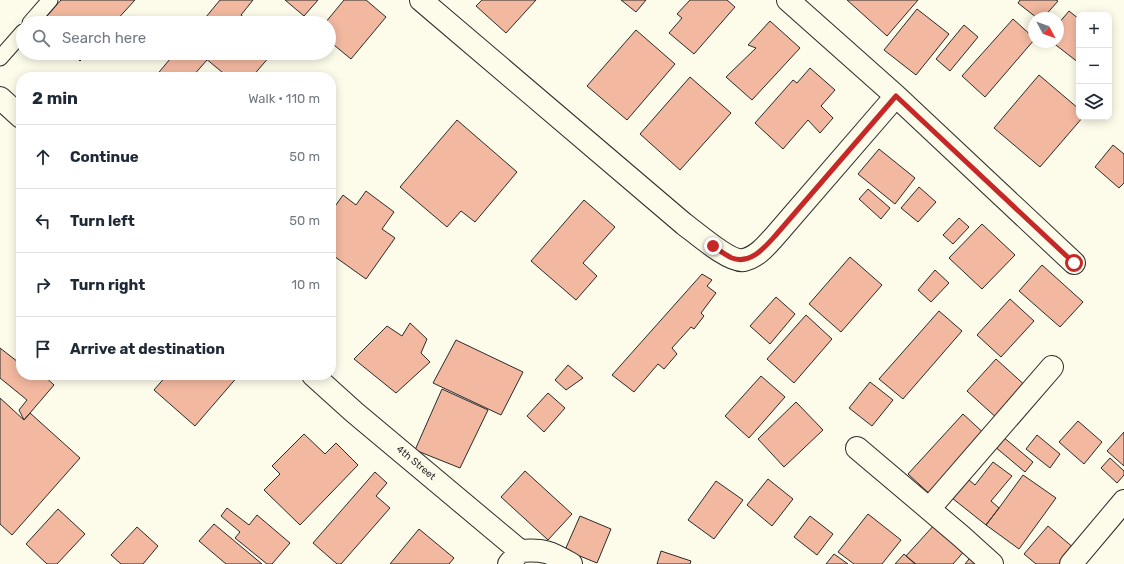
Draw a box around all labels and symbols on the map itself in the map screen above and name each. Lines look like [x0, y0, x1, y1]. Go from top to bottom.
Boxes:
north arrow [1028, 12, 1064, 48]
route end [704, 237, 722, 255]
route start [1065, 254, 1083, 272]
street label: 4th Street [394, 443, 438, 483]

